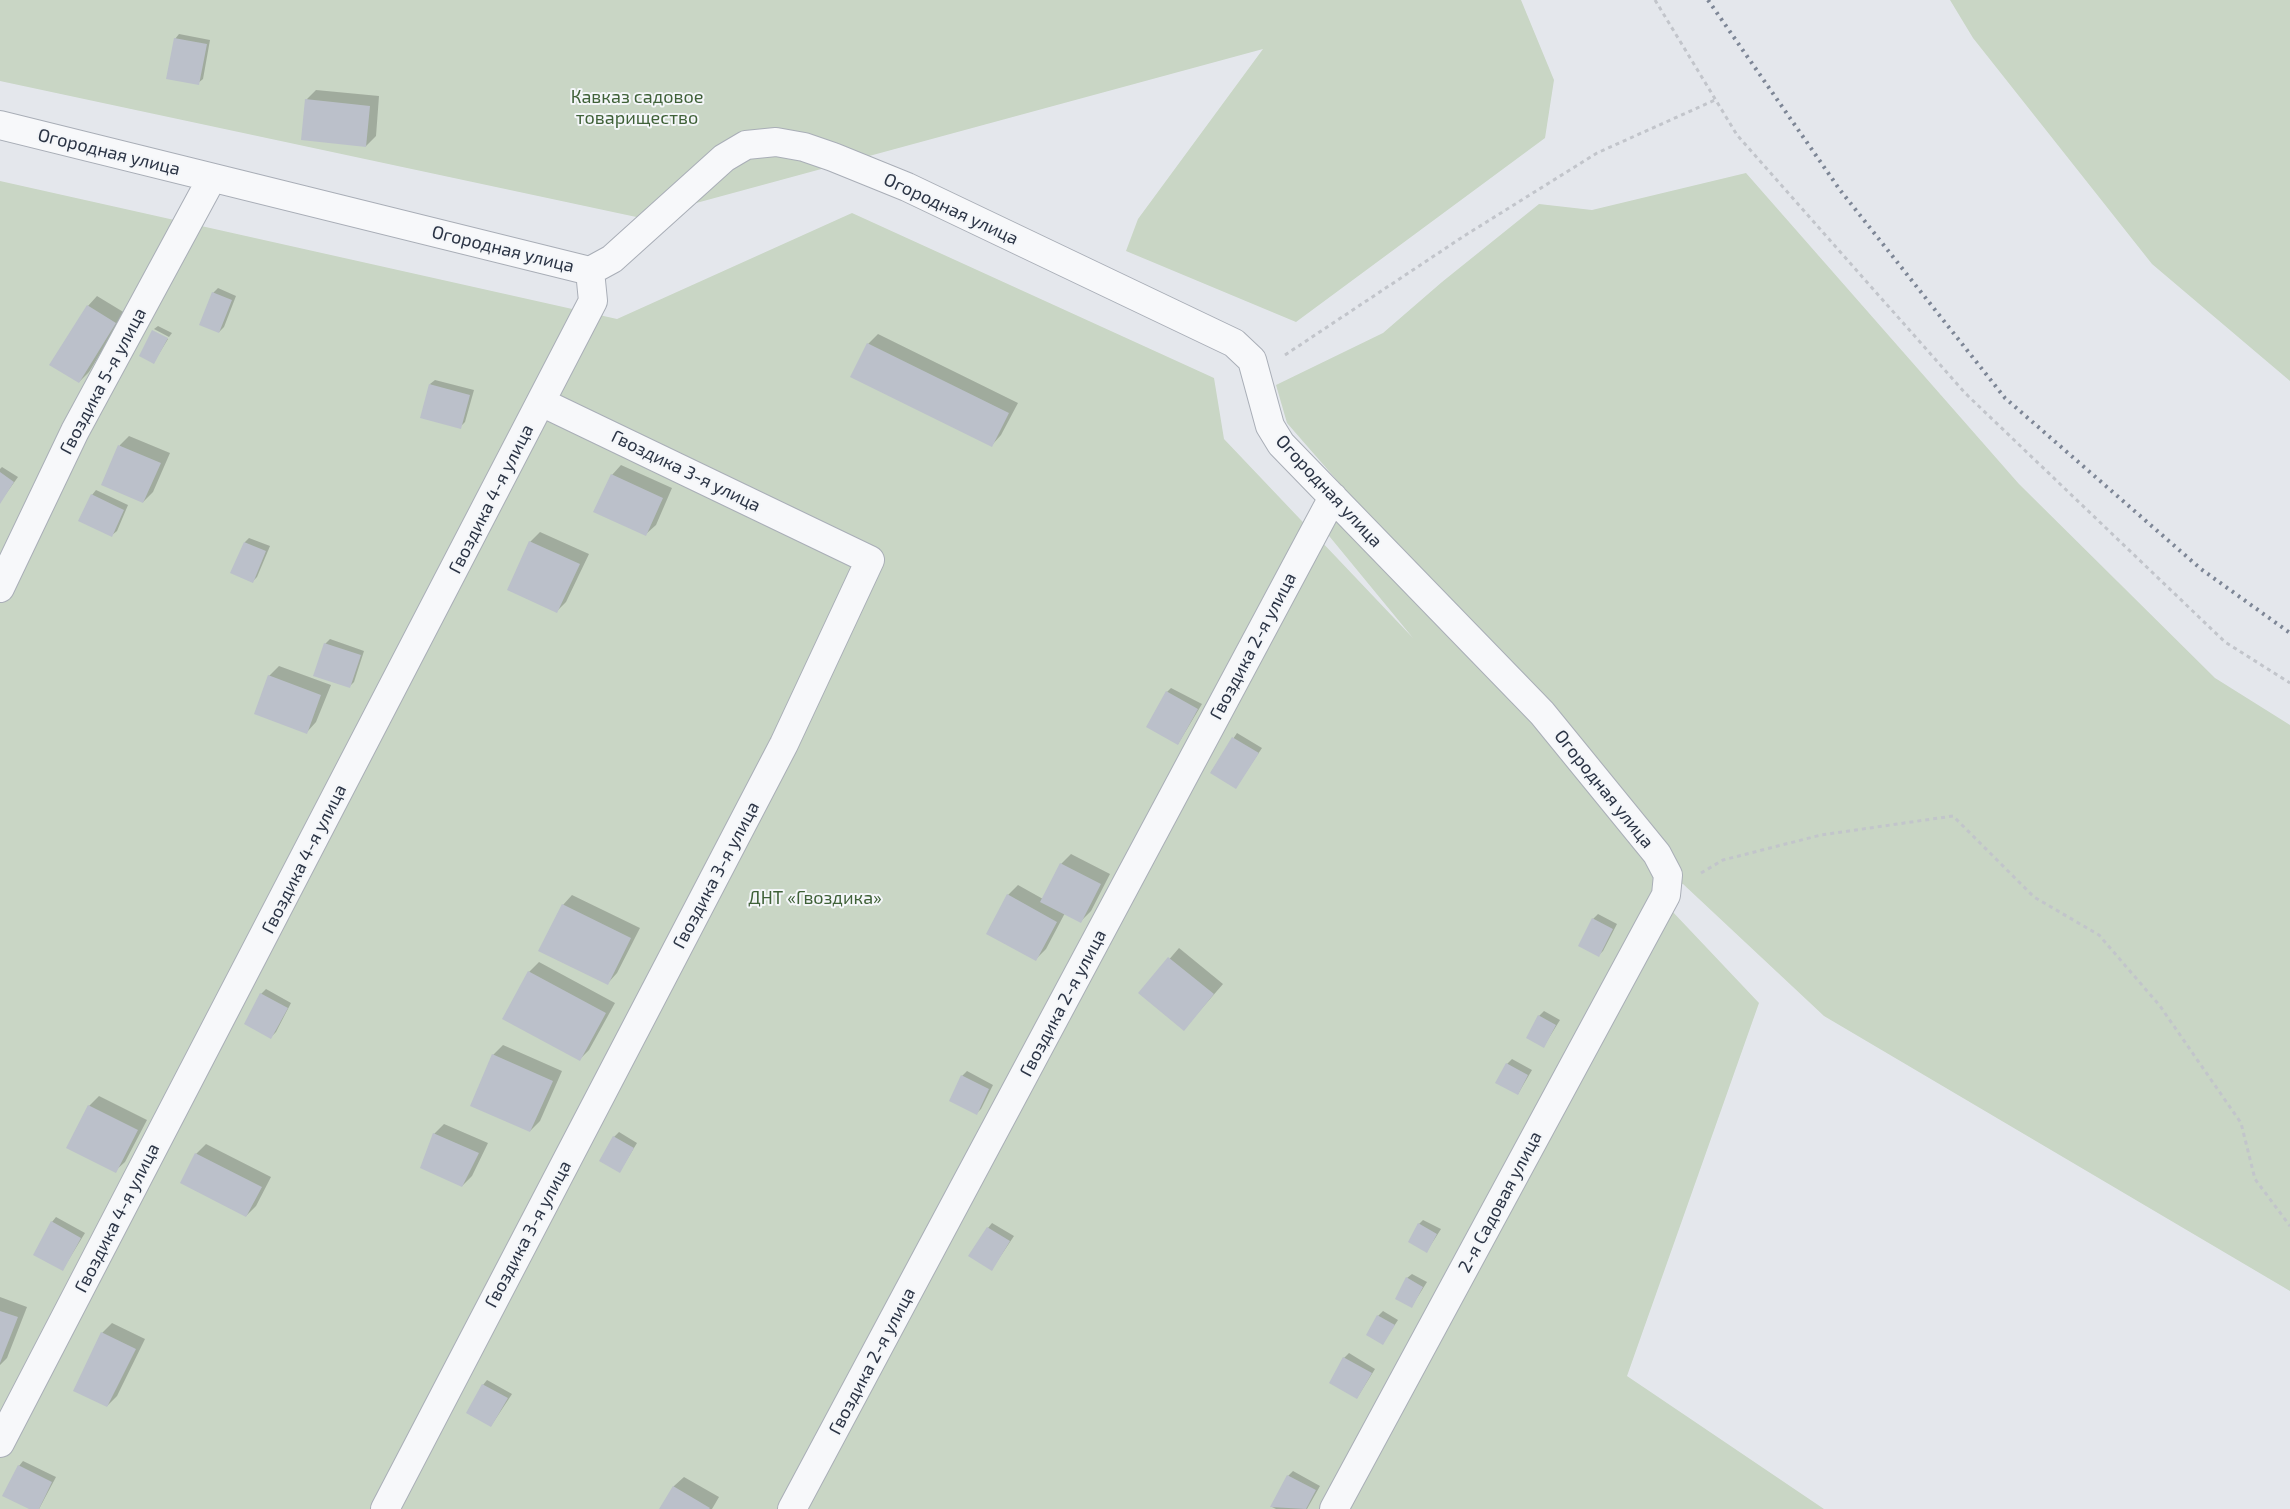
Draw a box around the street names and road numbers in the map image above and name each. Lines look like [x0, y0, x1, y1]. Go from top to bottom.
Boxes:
street label: Огородная улица [36, 124, 182, 180]
street label: Огородная улица [880, 168, 1022, 250]
street label: Огородная улица [430, 221, 576, 277]
street label: Гвоздика 5-я улица [55, 304, 151, 458]
street label: Гвоздика 4-я улица [444, 421, 538, 577]
street label: Гвоздика 3-я улица [608, 425, 764, 517]
street label: Огородная улица [1271, 430, 1387, 552]
street label: Гвоздика 2-я улица [1205, 569, 1301, 723]
street label: Огородная улица [1550, 725, 1658, 853]
street label: Гвоздика 4-я улица [257, 781, 351, 937]
street label: Гвоздика 3-я улица [668, 798, 764, 952]
street label: Гвоздика 2-я улица [1015, 926, 1111, 1080]
street label: 2-я Садовая улица [1454, 1128, 1546, 1276]
street label: Гвоздика 4-я улица [70, 1140, 164, 1296]
street label: Гвоздика 3-я улица [480, 1157, 576, 1311]
street label: Гвоздика 2-я улица [824, 1284, 920, 1438]

